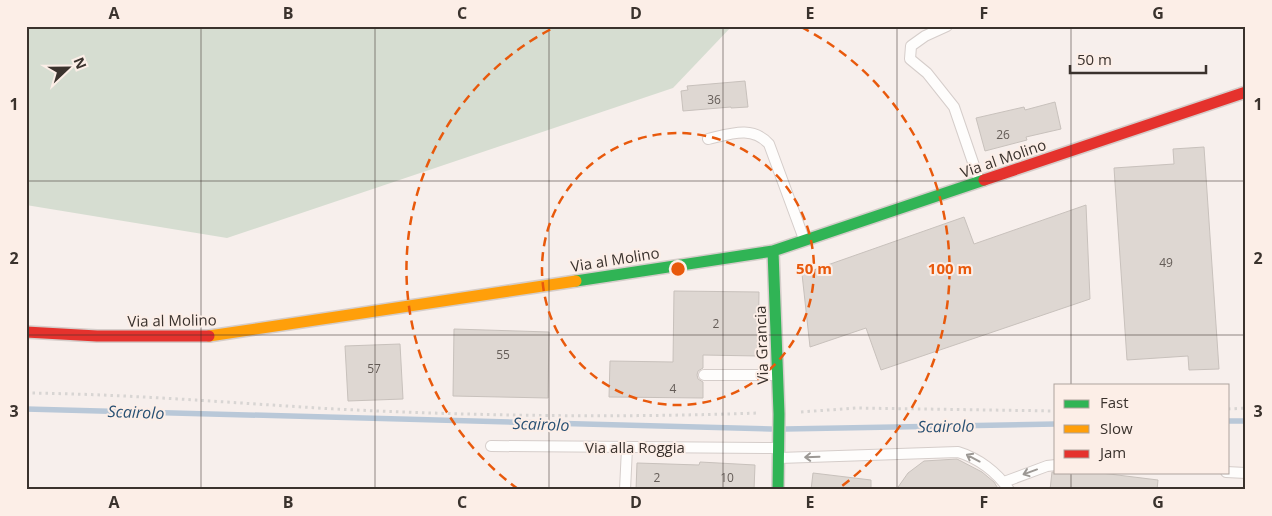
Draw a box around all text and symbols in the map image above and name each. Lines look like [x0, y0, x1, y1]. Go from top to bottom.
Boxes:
text: A [108, 2, 120, 24]
text: B [283, 2, 293, 24]
text: C [457, 2, 467, 24]
text: D [630, 2, 642, 24]
text: E [806, 2, 815, 24]
text: F [980, 2, 988, 24]
text: G [1152, 2, 1164, 24]
north arrow [42, 42, 92, 92]
scale bar [1070, 42, 1206, 74]
text: 50 m [1077, 49, 1112, 69]
text: N [70, 54, 91, 72]
house number: 36 [707, 91, 721, 108]
text: 1 [9, 93, 19, 115]
text: 1 [1253, 93, 1263, 115]
house number: 26 [996, 126, 1010, 143]
street label: Via al Molino [958, 134, 1048, 182]
street label: Via al Molino [569, 242, 661, 276]
text: 2 [9, 247, 19, 269]
text: 2 [1253, 247, 1263, 269]
house number: 49 [1159, 254, 1173, 271]
text: 50 m [796, 258, 832, 278]
text: 100 m [928, 258, 972, 278]
centre of rings [669, 260, 687, 278]
street label: Via Grancia [750, 305, 772, 385]
street label: Via al Molino [127, 309, 217, 331]
house number: 2 [713, 315, 720, 332]
house number: 55 [496, 346, 510, 363]
house number: 57 [367, 360, 381, 377]
house number: 4 [670, 380, 677, 397]
legend [1054, 384, 1230, 474]
text: Fast [1100, 392, 1129, 412]
text: 3 [9, 400, 19, 422]
water label: Scairolo [107, 400, 165, 424]
text: 3 [1253, 400, 1263, 422]
water label: Scairolo [512, 412, 570, 436]
water label: Scairolo [917, 415, 975, 437]
text: Slow [1100, 418, 1133, 438]
street label: Via alla Roggia [585, 437, 685, 457]
text: Jam [1098, 442, 1126, 462]
one-way arrow [804, 452, 820, 462]
one-way arrow [966, 453, 981, 462]
one-way arrow [1022, 468, 1038, 477]
house number: 2 [654, 469, 661, 486]
house number: 10 [720, 469, 734, 486]
text: A [108, 491, 120, 513]
text: B [283, 491, 293, 513]
text: C [457, 491, 467, 513]
text: D [630, 491, 642, 513]
text: E [806, 491, 815, 513]
text: F [980, 491, 988, 513]
text: G [1152, 491, 1164, 513]

